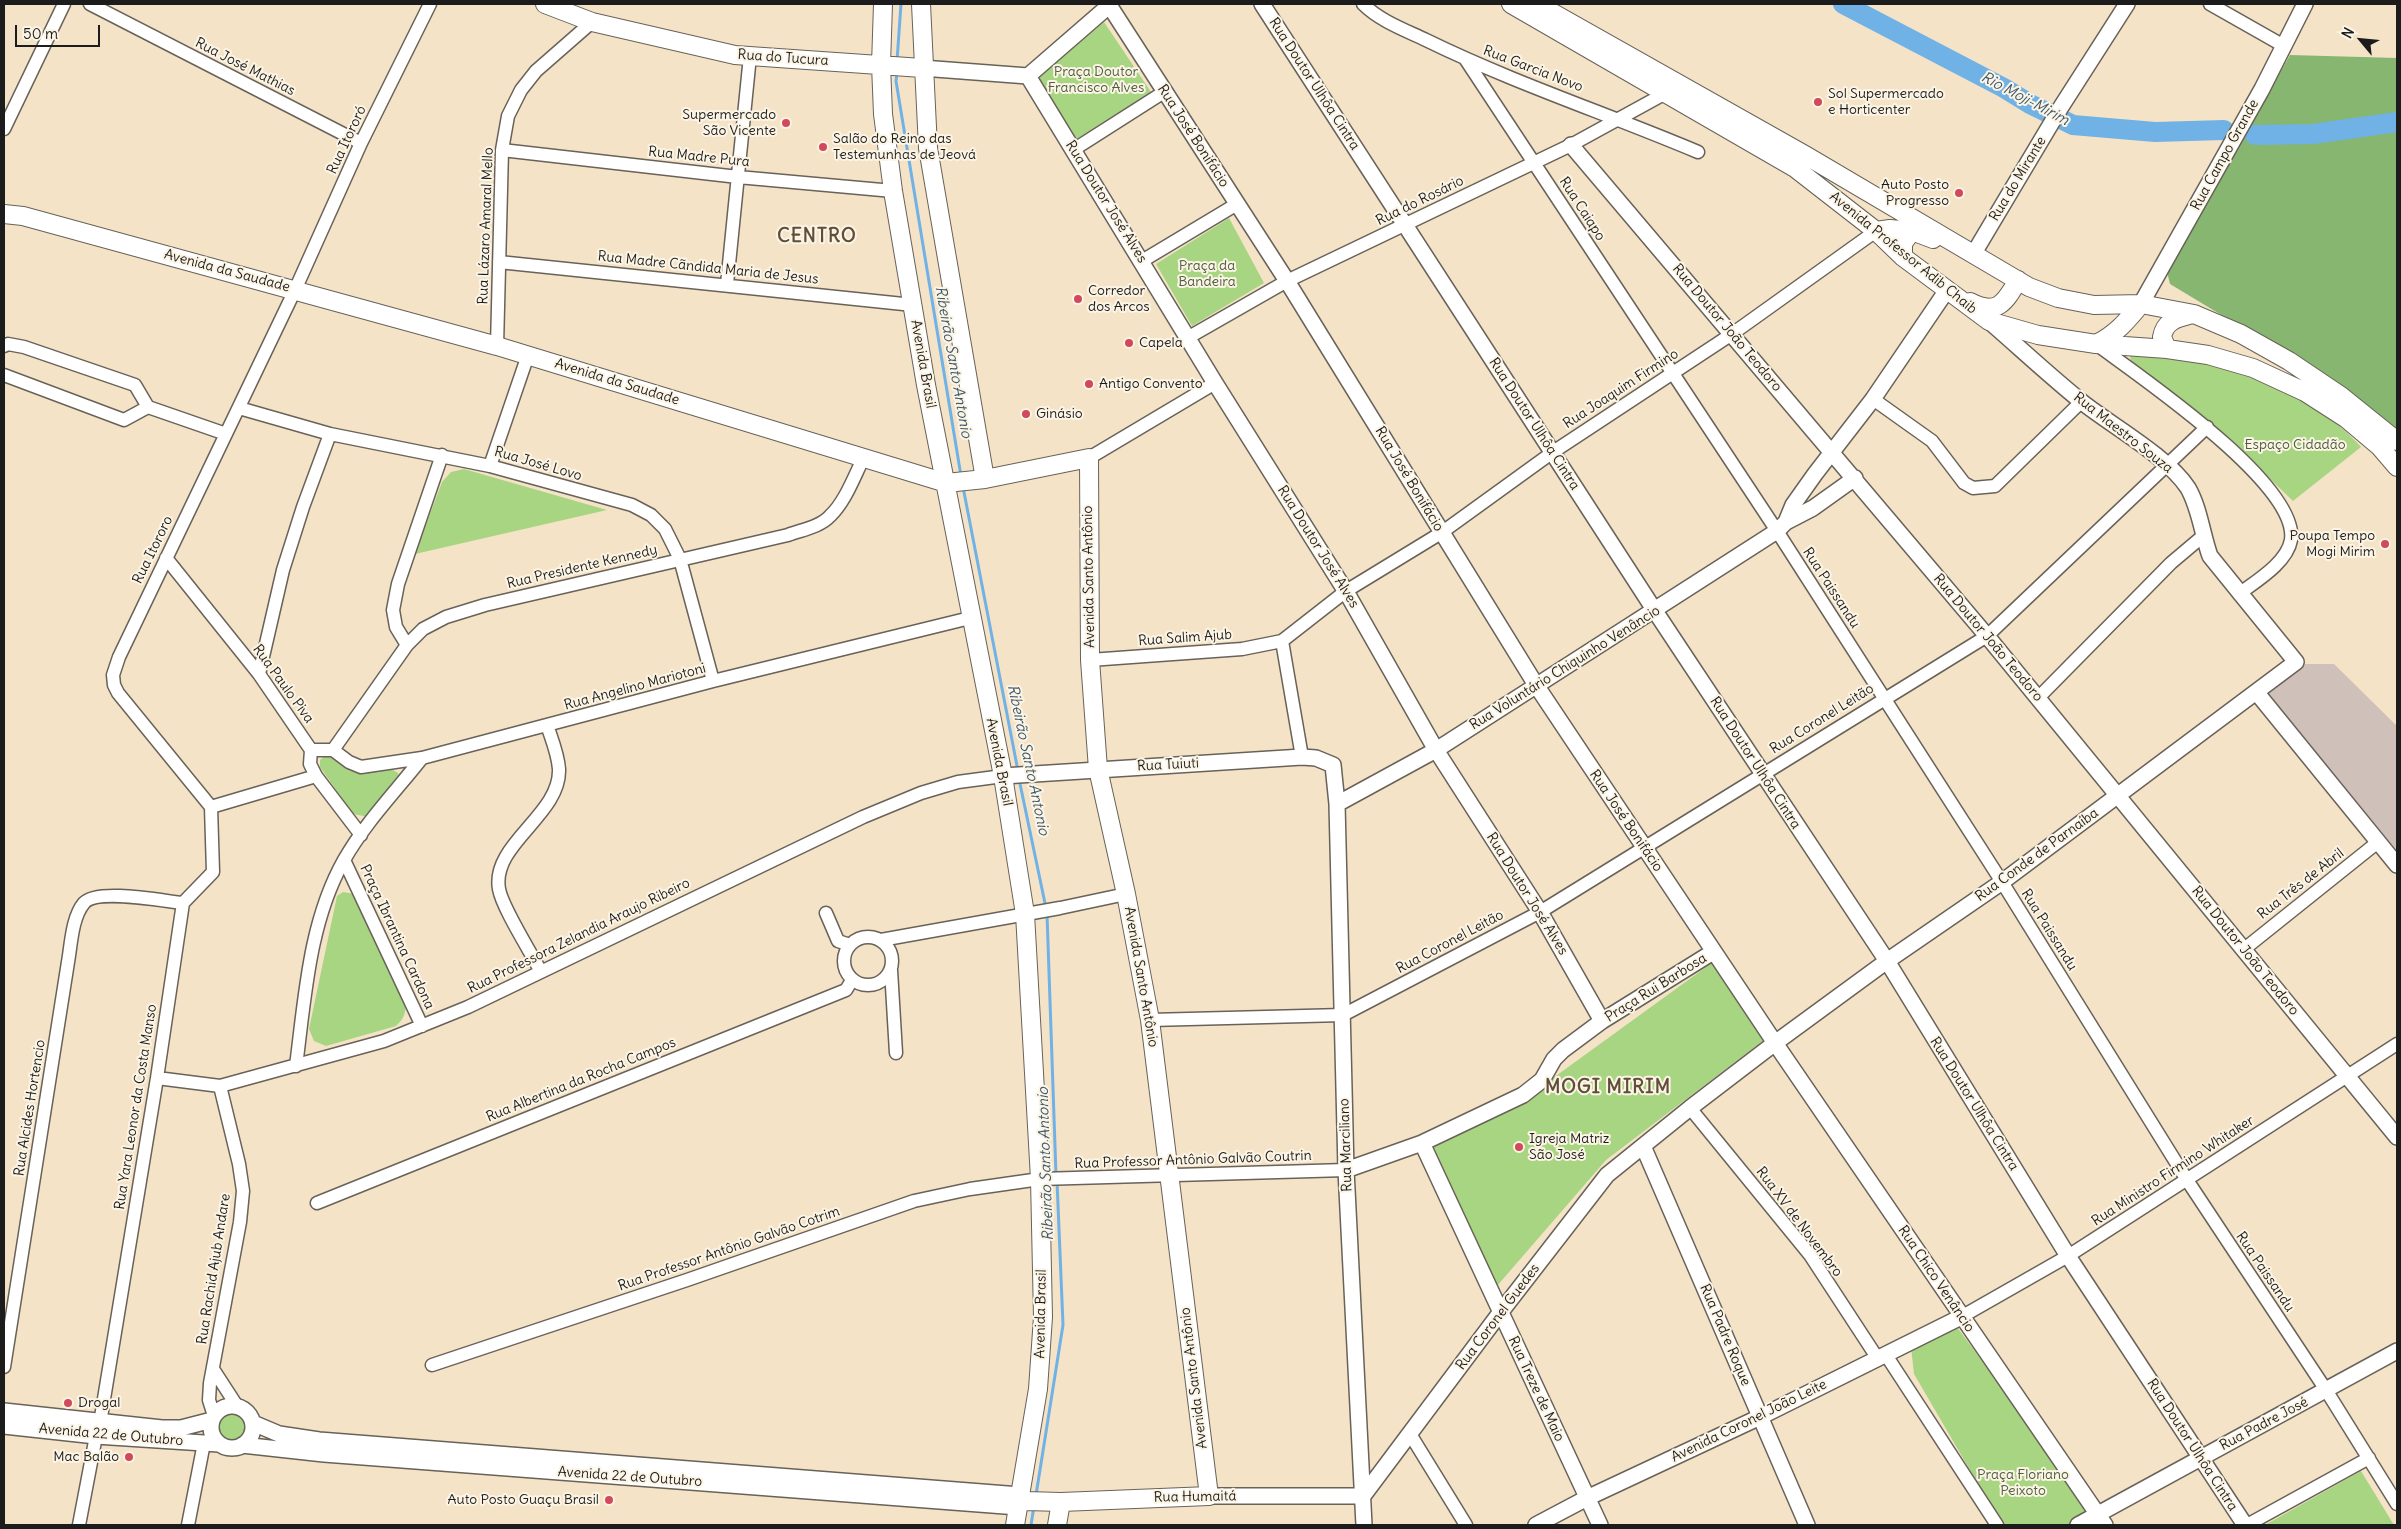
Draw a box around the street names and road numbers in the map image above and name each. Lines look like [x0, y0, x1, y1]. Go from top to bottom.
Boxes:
street label: Rua Doutor Ulhôa Cintra [1265, 15, 1363, 153]
street label: Rua José Mathias [192, 35, 298, 99]
street label: Rua Garcia Novo [1481, 42, 1585, 96]
street label: Rua do Tucura [737, 46, 829, 70]
street label: Rua José Bonifácio [1153, 81, 1233, 191]
street label: Rua Campo Grande [2188, 97, 2262, 213]
street label: Rua Itororó [324, 103, 370, 177]
street label: Rua do Mirante [1986, 134, 2050, 224]
street label: Rua Doutor José Alves [1062, 138, 1150, 266]
street label: Rua Madre Pura [647, 143, 751, 171]
street label: Rua Lázaro Amaral Mello [475, 147, 497, 305]
street label: Rua do Rosário [1373, 173, 1467, 229]
street label: Rua Caiapo [1555, 174, 1609, 244]
street label: Avenida Professor Adib Chaib [1826, 188, 1980, 318]
street label: Avenida da Saudade [162, 246, 292, 296]
street label: Rua Madre Cãndida Maria de Jesus [597, 248, 819, 288]
street label: Rua Doutor João Teodoro [1669, 261, 1785, 395]
street label: Avenida Brasil [907, 319, 939, 409]
street label: Rua Joaquim Firmino [1560, 345, 1682, 433]
street label: Avenida da Saudade [553, 355, 681, 409]
street label: Rua Doutor Ulhôa Cintra [1485, 355, 1583, 493]
street label: Rua Maestro Souza [2070, 389, 2176, 477]
street label: Rua José Bonifácio [1371, 424, 1447, 534]
street label: Rua José Lovo [492, 443, 584, 485]
street label: Rua Doutor José Alves [1274, 483, 1362, 611]
street label: Avenida Santo Antônio [1079, 506, 1099, 648]
street label: Rua Itororo [129, 513, 177, 587]
street label: Rua Presidente Kennedy [505, 542, 659, 592]
street label: Rua Paissandu [1799, 545, 1863, 631]
street label: Rua Doutor João Teodoro [1930, 571, 2046, 705]
street label: Rua Voluntário Chiquinho Venâncio [1467, 602, 1663, 734]
street label: Rua Salim Ajub [1138, 626, 1232, 650]
street label: Rua Paulo Piva [249, 641, 317, 727]
street label: Rua Angelino Mariotoni [562, 660, 708, 714]
street label: Rua Coronel Leitão [1767, 680, 1877, 758]
street label: Rua Doutor Ulhôa Cintra [1706, 694, 1804, 832]
street label: Avenida Brasil [982, 717, 1016, 807]
street label: Rua Tuiuti [1137, 755, 1199, 775]
street label: Rua José Bonifácio [1586, 767, 1666, 875]
street label: Rua Conde de Parnaíba [1972, 805, 2102, 905]
street label: Rua Doutor José Alves [1483, 830, 1571, 958]
street label: Rua Três de Abril [2254, 845, 2348, 923]
street label: Praça Ibrantina Cardona [356, 862, 438, 1012]
street label: Rua Professora Zelandia Araujo Ribeiro [465, 875, 693, 997]
street label: Rua Doutor João Teodoro [2188, 883, 2302, 1019]
street label: Rua Paissandu [2017, 886, 2081, 974]
street label: Avenida Santo Antônio [1120, 905, 1162, 1049]
street label: Rua Coronel Leitão [1393, 907, 1507, 977]
street label: Praça Rui Barbosa [1602, 950, 1710, 1026]
street label: Rua Yara Leonor da Costa Manso [111, 1003, 161, 1211]
street label: Rua Albertina da Rocha Campos [484, 1034, 678, 1126]
street label: Rua Doutor Ulhôa Cintra [1926, 1034, 2022, 1174]
street label: Rua Alcides Hortencio [11, 1039, 49, 1177]
street label: Rua Marciliano [1336, 1098, 1356, 1192]
street label: Rua Ministro Firmino Whitaker [2089, 1112, 2257, 1230]
street label: Rua Professor Antônio Galvão Coutrin [1074, 1147, 1312, 1173]
street label: Rua XV de Novembro [1752, 1164, 1846, 1280]
street label: Rua Rachid Ajub Andare [194, 1192, 234, 1346]
street label: Rua Professor Antônio Galvão Cotrim [616, 1203, 842, 1295]
street label: Rua Chico Venâncio [1894, 1222, 1978, 1336]
street label: Rua Paissandu [2232, 1229, 2298, 1315]
street label: Rua Coronel Guedes [1453, 1261, 1543, 1373]
street label: Avenida Brasil [1032, 1269, 1050, 1359]
street label: Rua Padre Roque [1696, 1282, 1754, 1388]
street label: Avenida Santo Antônio [1177, 1306, 1211, 1450]
street label: Rua Treze de Maio [1504, 1334, 1568, 1444]
street label: Avenida Coronel João Leite [1669, 1376, 1829, 1466]
street label: Rua Doutor Ulhôa Cintra [2143, 1376, 2241, 1514]
street label: Rua Padre José [2217, 1394, 2311, 1454]
street label: Avenida 22 de Outubro [38, 1420, 184, 1450]
street label: Avenida 22 de Outubro [557, 1464, 703, 1490]
street label: Rua Humaitá [1154, 1488, 1236, 1506]

